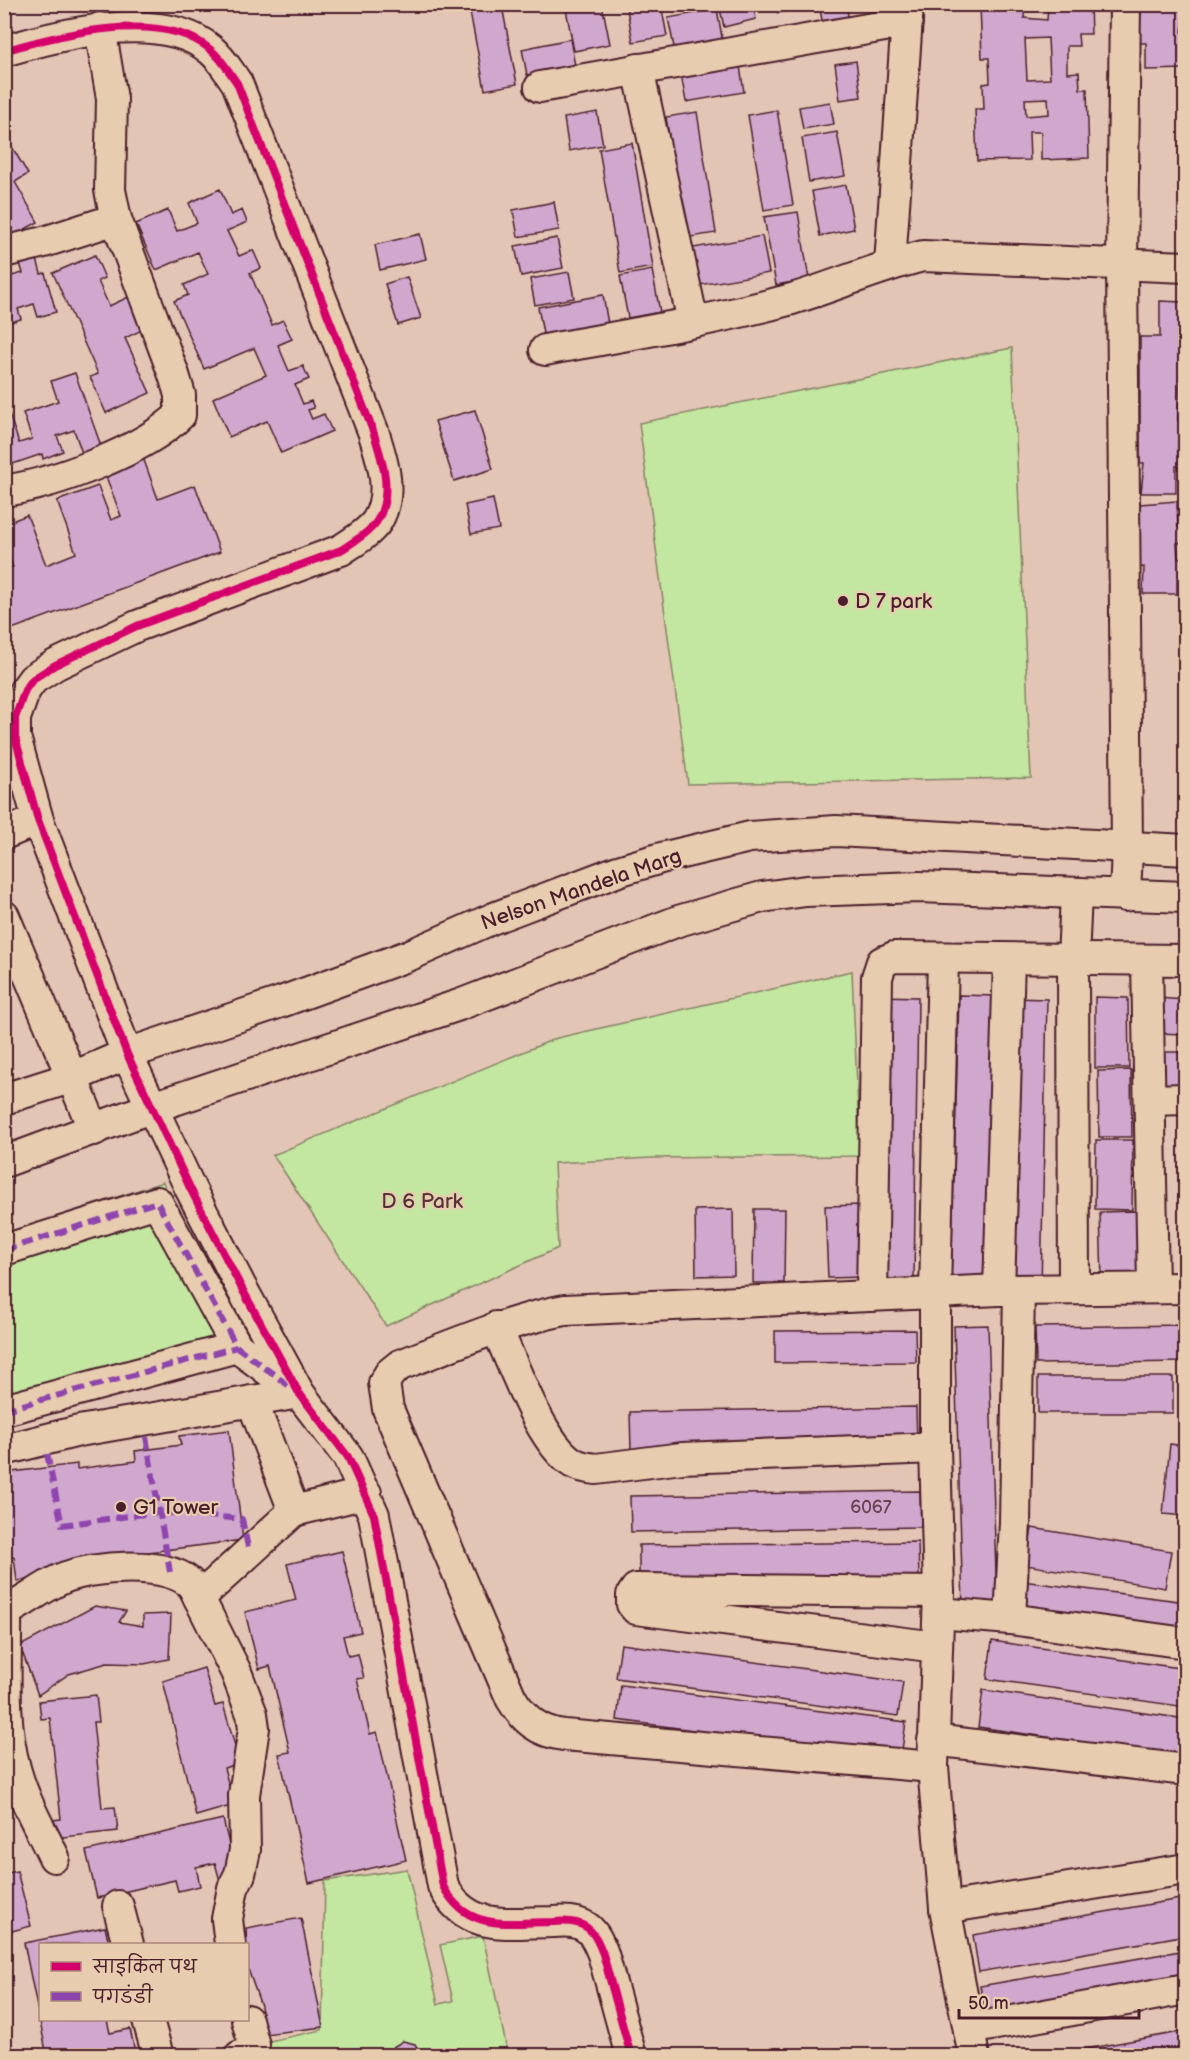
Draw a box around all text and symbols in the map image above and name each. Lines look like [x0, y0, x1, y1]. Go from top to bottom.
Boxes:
place label: D 7 park [855, 589, 933, 614]
marker: D 7 park [836, 594, 850, 608]
street label: Nelson Mandela Marg [478, 843, 685, 936]
park label: D 6 Park [381, 1189, 464, 1214]
place label: G1 Tower [133, 1495, 219, 1520]
house number: 6067 [850, 1497, 892, 1518]
marker: G1 Tower [114, 1500, 128, 1514]
legend [39, 1943, 249, 2021]
text: साइकिल पथ [92, 1953, 198, 1978]
scale bar [959, 1982, 1139, 2020]
text: पगडंडी [92, 1983, 153, 2008]
text: 50 m [968, 1993, 1009, 2014]

